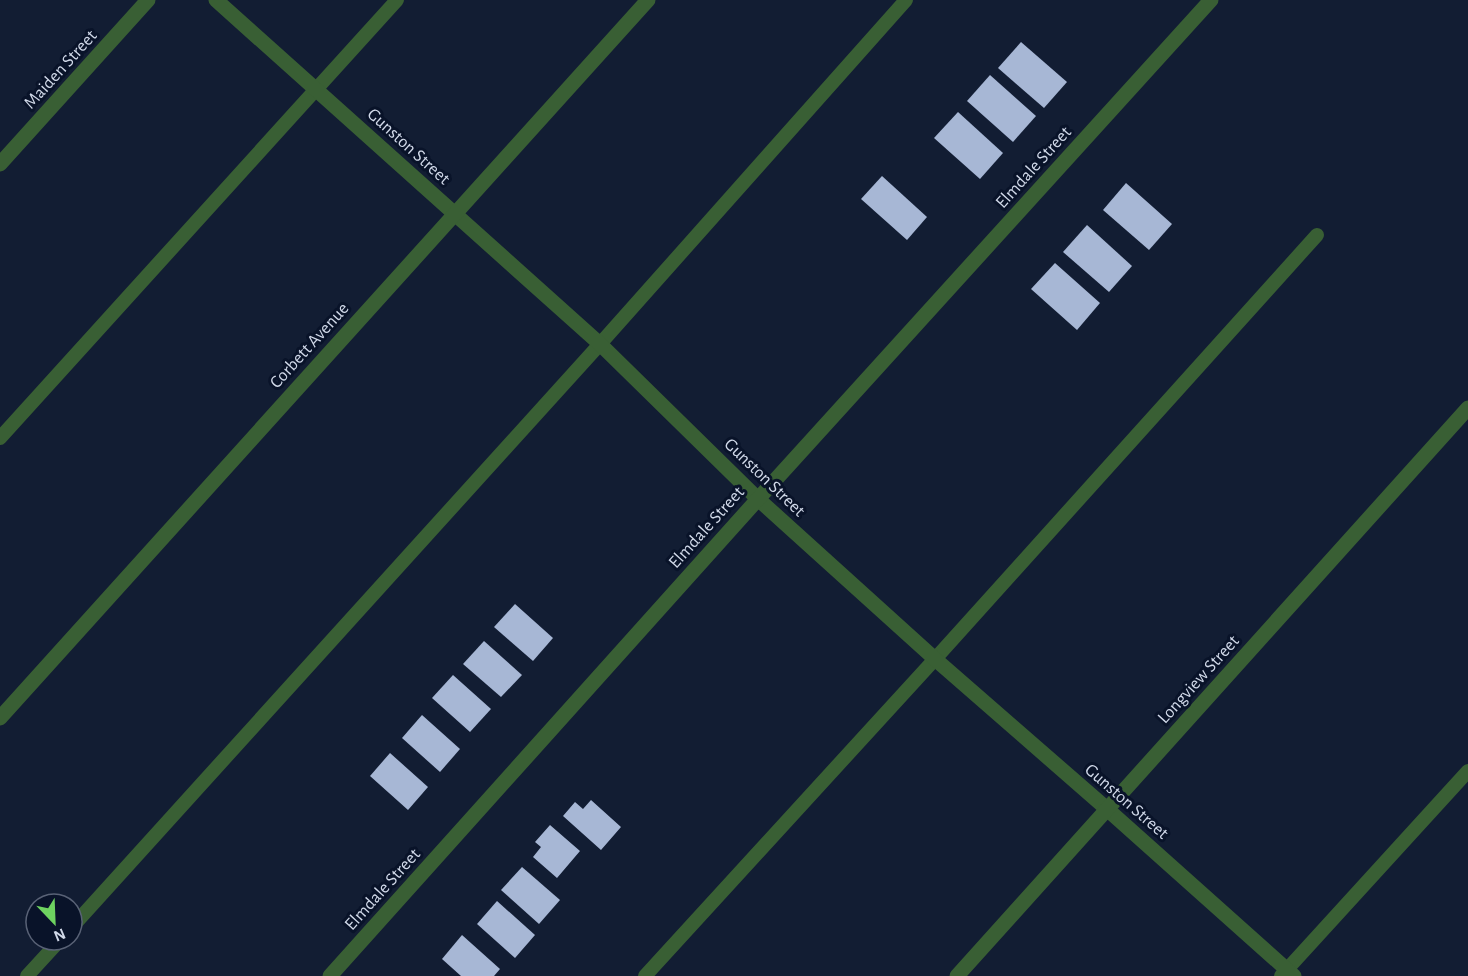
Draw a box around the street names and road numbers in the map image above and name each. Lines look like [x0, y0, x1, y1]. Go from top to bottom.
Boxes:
street label: Maiden Street [21, 27, 101, 112]
street label: Gunston Street [364, 105, 453, 188]
street label: Elmdale Street [993, 123, 1075, 212]
street label: Corbett Avenue [267, 300, 353, 392]
street label: Gunston Street [721, 435, 808, 521]
street label: Elmdale Street [666, 483, 748, 572]
street label: Longview Street [1155, 632, 1243, 727]
street label: Gunston Street [1081, 761, 1172, 843]
street label: Elmdale Street [342, 845, 424, 934]

